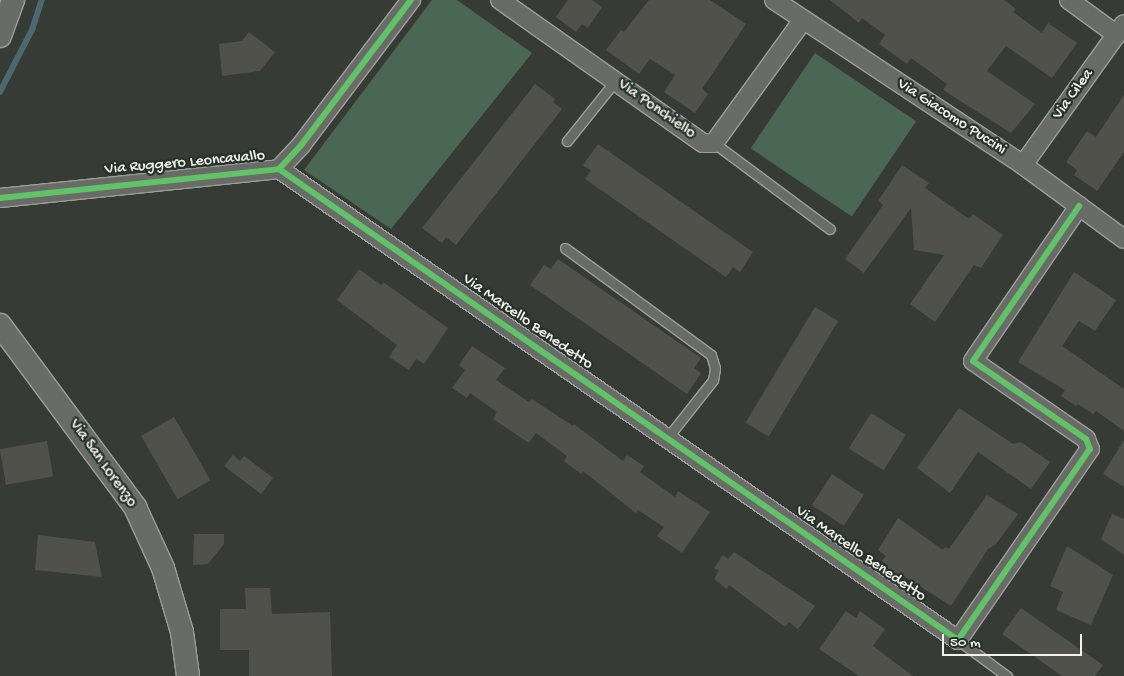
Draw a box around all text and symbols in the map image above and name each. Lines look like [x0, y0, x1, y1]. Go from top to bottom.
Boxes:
street label: Via Cilea [1049, 66, 1099, 124]
street label: Via Ponchiello [613, 76, 699, 144]
street label: Via Giacomo Puccini [893, 76, 1009, 160]
street label: Via Ruggero Leoncavallo [104, 147, 266, 181]
street label: Via Marcello Benedetto [458, 271, 596, 375]
street label: Via San Lorenzo [64, 416, 140, 512]
street label: Via Marcello Benedetto [791, 503, 929, 607]
scale bar [944, 624, 1084, 656]
text: 50 m [950, 634, 981, 652]

